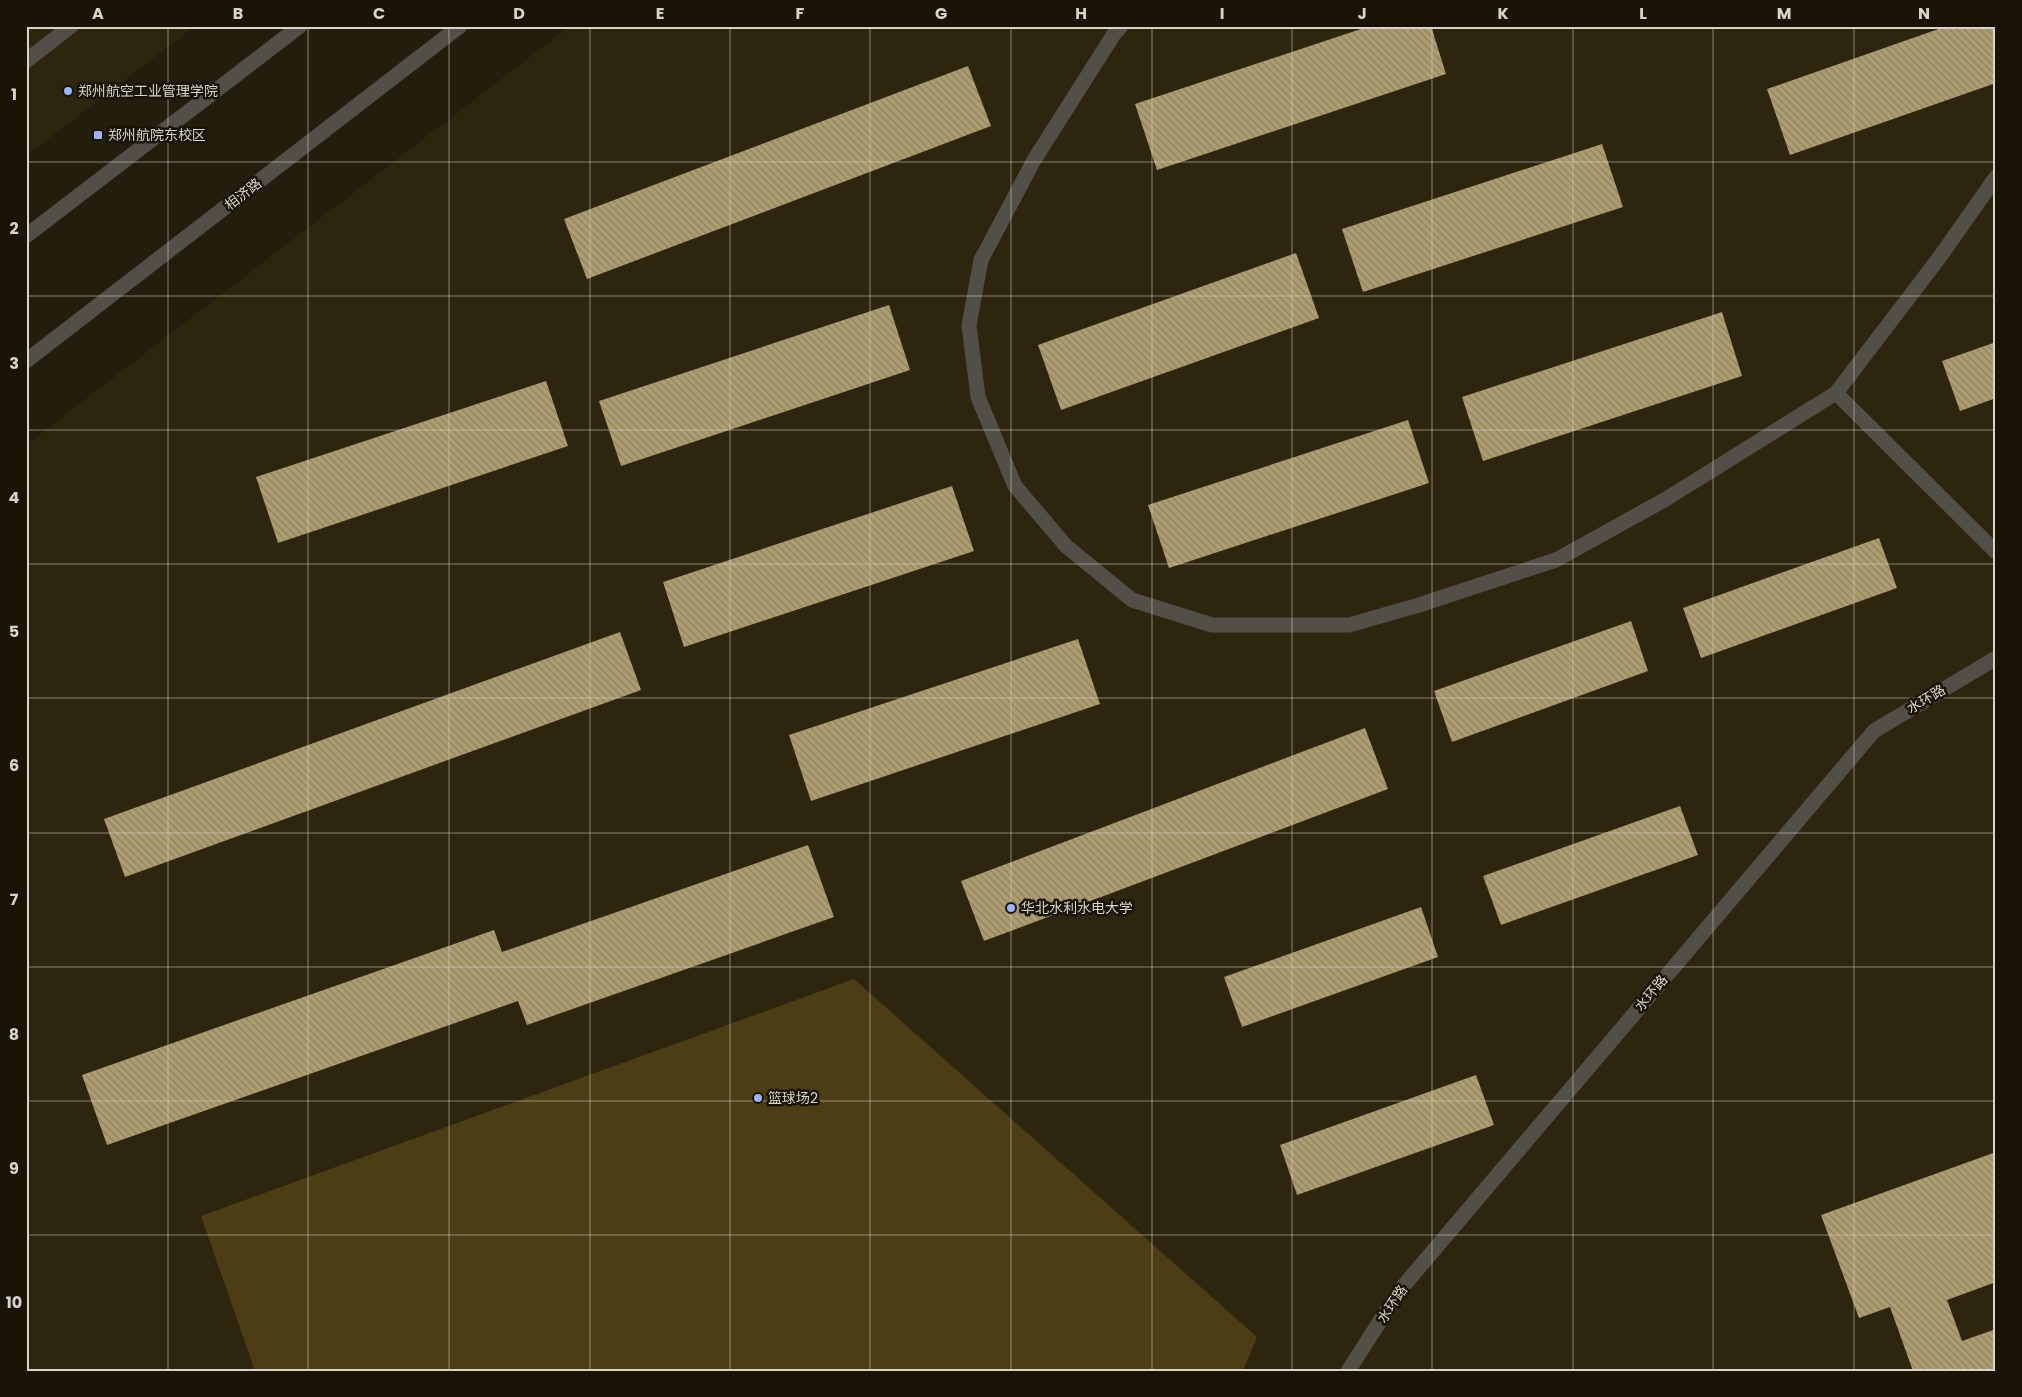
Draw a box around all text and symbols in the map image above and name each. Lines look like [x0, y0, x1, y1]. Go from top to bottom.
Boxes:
text: A [92, 2, 104, 25]
text: B [233, 2, 243, 25]
text: C [373, 2, 385, 25]
text: D [513, 2, 525, 25]
text: E [656, 2, 664, 25]
text: F [796, 2, 805, 25]
text: G [935, 2, 947, 25]
text: H [1075, 2, 1087, 25]
text: I [1220, 2, 1224, 25]
text: J [1357, 2, 1367, 25]
text: K [1497, 2, 1509, 25]
text: L [1639, 2, 1647, 25]
text: M [1777, 2, 1791, 25]
text: N [1918, 2, 1930, 25]
place label: 郑州航空工业管理学院 [78, 81, 218, 101]
text: 1 [11, 83, 17, 106]
marker: 郑州航空工业管理学院 [62, 85, 74, 97]
place label: 郑州航院东校区 [108, 125, 206, 145]
marker: 郑州航院东校区 [92, 129, 104, 141]
street label: 相济路 [220, 173, 266, 215]
text: 2 [9, 217, 19, 240]
text: 3 [9, 352, 19, 375]
text: 4 [9, 486, 20, 509]
text: 5 [9, 620, 19, 643]
street label: 水环路 [1903, 680, 1949, 718]
text: 6 [9, 754, 19, 777]
text: 7 [10, 888, 19, 911]
place label: 华北水利水电大学 [1021, 898, 1133, 918]
marker: 华北水利水电大学 [1005, 902, 1017, 914]
street label: 水环路 [1630, 970, 1672, 1016]
text: 8 [9, 1023, 19, 1046]
place label: 篮球场2 [768, 1088, 818, 1108]
marker: 篮球场2 [752, 1092, 764, 1104]
text: 9 [9, 1157, 19, 1180]
street label: 水环路 [1372, 1281, 1412, 1327]
text: 10 [6, 1291, 22, 1314]

